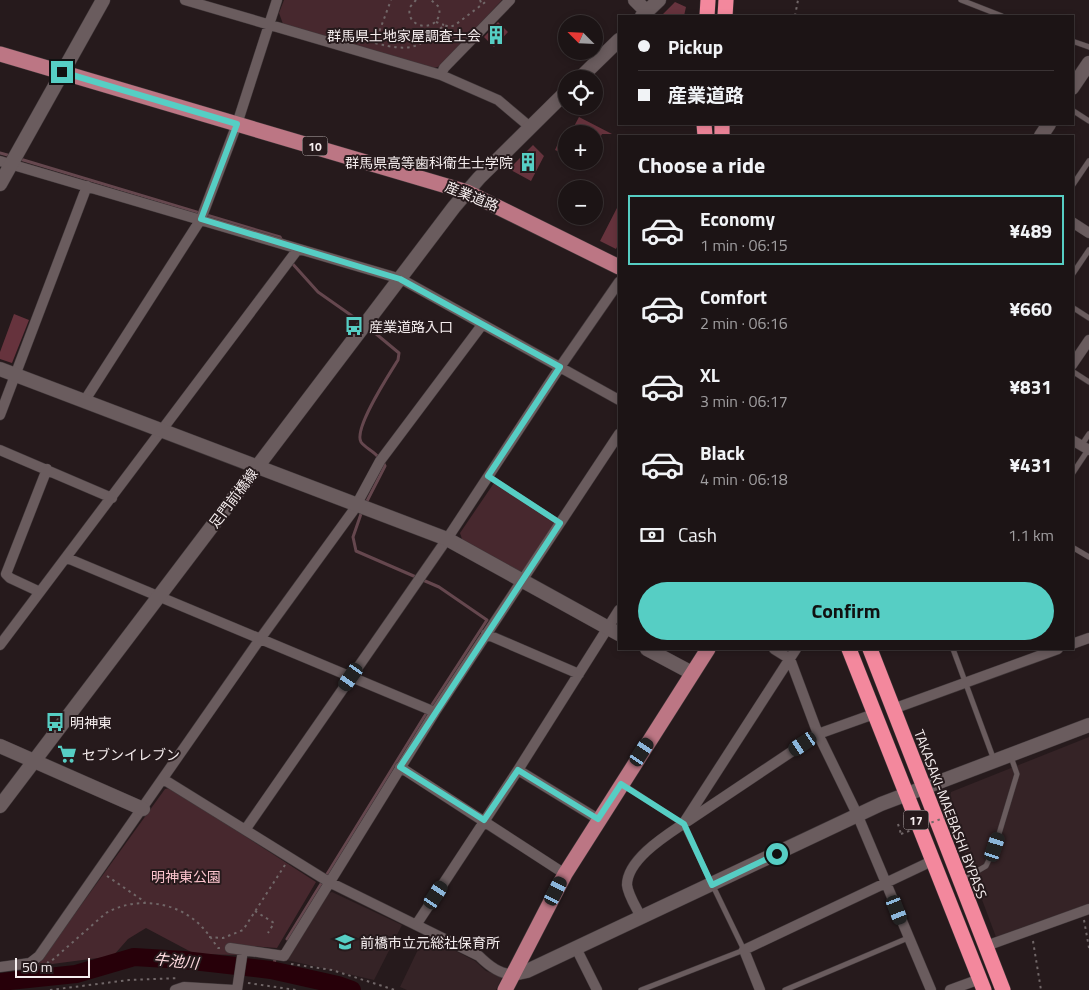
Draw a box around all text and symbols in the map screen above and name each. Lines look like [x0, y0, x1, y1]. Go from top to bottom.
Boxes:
north arrow [558, 15, 602, 60]
map controls [558, 15, 603, 225]
building icon: 群馬県土地家屋調査士会 [485, 24, 507, 46]
place label: 群馬県土地家屋調査士会 [327, 25, 481, 46]
text: Pickup [668, 32, 723, 61]
route end [51, 61, 73, 83]
button: locate [558, 70, 603, 115]
text: 産業道路 [668, 80, 744, 109]
button: + [558, 125, 603, 170]
road number: 10 [302, 136, 328, 156]
text: Choose a ride [638, 148, 765, 182]
building icon: 群馬県高等歯科衛生士学院 [517, 151, 539, 173]
place label: 群馬県高等歯科衛生士学院 [345, 152, 513, 173]
street label: 産業道路 [442, 176, 502, 216]
button: − [558, 180, 603, 225]
text: Economy [700, 204, 775, 233]
icon: car [640, 208, 685, 253]
text: ¥489 [1009, 216, 1052, 245]
text: 1 min · 06:15 [700, 233, 788, 257]
text: Comfort [700, 282, 767, 311]
icon: car [640, 286, 685, 331]
text: ¥660 [1009, 294, 1052, 323]
text: 2 min · 06:16 [700, 311, 788, 335]
bus stop icon: 産業道路入口 [343, 315, 365, 337]
place label: 産業道路入口 [369, 316, 453, 337]
text: XL [700, 360, 720, 389]
icon: car [640, 364, 685, 409]
text: ¥831 [1009, 372, 1052, 401]
text: 3 min · 06:17 [700, 389, 788, 413]
text: Black [700, 438, 745, 467]
icon: car [640, 442, 685, 487]
text: ¥431 [1009, 450, 1052, 479]
street label: 足門前橋線 [204, 464, 262, 532]
text: 4 min · 06:18 [700, 467, 788, 491]
text: Cash [678, 520, 717, 549]
icon: cash [638, 521, 666, 549]
text: 1.1 km [1008, 523, 1054, 547]
button: Confirm [638, 582, 1054, 640]
car [336, 660, 365, 694]
bus stop icon: 明神東 [44, 711, 66, 733]
place label: 明神東 [70, 712, 112, 733]
street label: TAKASAKI-MAEBASHI BYPASS [909, 726, 993, 902]
car [786, 729, 819, 759]
car [627, 735, 656, 769]
supermarket icon: セブンイレブン [56, 743, 78, 765]
place label: セブンイレブン [82, 744, 180, 765]
road number: 17 [904, 810, 928, 830]
car [983, 830, 1006, 864]
route start [766, 843, 788, 865]
park label: 明神東公園 [151, 866, 221, 887]
car [542, 874, 569, 908]
car [421, 878, 450, 912]
car [884, 893, 909, 927]
school or university icon: 前橋市立元総社保育所 [334, 931, 356, 953]
place label: 前橋市立元総社保育所 [360, 932, 500, 953]
water label: 牛池川 [152, 947, 202, 975]
scale bar [15, 955, 90, 978]
text: 50 m [22, 956, 52, 977]

